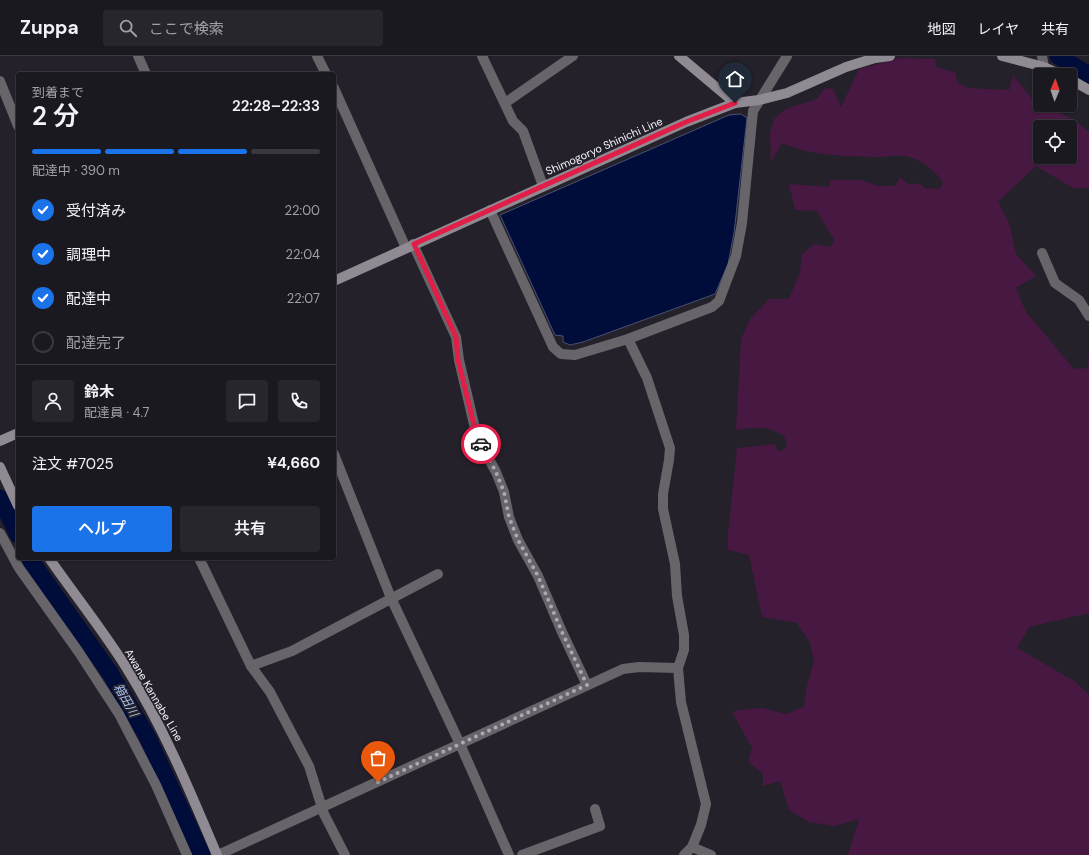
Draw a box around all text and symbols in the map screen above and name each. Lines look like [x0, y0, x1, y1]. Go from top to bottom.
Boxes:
search box [103, 10, 383, 46]
text: Zuppa [20, 15, 79, 40]
icon: search [117, 17, 139, 39]
text: ここで検索 [149, 19, 224, 39]
text: 地図 [927, 20, 955, 38]
text: レイヤ [977, 20, 1019, 38]
text: 共有 [1041, 20, 1069, 38]
pin [718, 62, 752, 103]
icon: home [724, 68, 746, 90]
north arrow [1033, 68, 1077, 112]
map controls [1033, 68, 1077, 164]
text: 到着まで [32, 84, 84, 101]
text: 22:28–22:33 [232, 96, 320, 116]
text: 2 分 [32, 99, 79, 133]
street label: Shimogoryo Shinichi Line [543, 114, 665, 178]
button: locate [1033, 120, 1077, 164]
text: 配達中 · 390 m [32, 162, 120, 179]
icon: check [32, 199, 54, 221]
text: 受付済み [66, 201, 126, 221]
text: 22:00 [285, 202, 320, 219]
icon: check [32, 243, 54, 265]
text: 調理中 [66, 245, 111, 265]
text: 22:04 [286, 246, 320, 263]
icon: check [32, 287, 54, 309]
text: 配達中 [66, 289, 111, 309]
text: 22:07 [287, 290, 320, 307]
text: 配達完了 [66, 333, 126, 353]
button: person [32, 380, 74, 422]
button: chat [226, 380, 268, 422]
button: phone [278, 380, 320, 422]
text: 鈴木 [84, 382, 114, 402]
text: 配達員 · 4.7 [84, 404, 150, 421]
courier [461, 424, 501, 464]
icon: car [470, 433, 492, 455]
text: ¥4,660 [267, 453, 320, 473]
text: 注文 #7025 [32, 454, 114, 474]
button: ヘルプ [32, 506, 172, 552]
button: 共有 [180, 506, 320, 552]
street label: Awane Kannabe Line [122, 646, 186, 744]
water label: 箱田川 [110, 680, 143, 721]
pin [361, 741, 395, 782]
icon: bag [367, 747, 389, 769]

